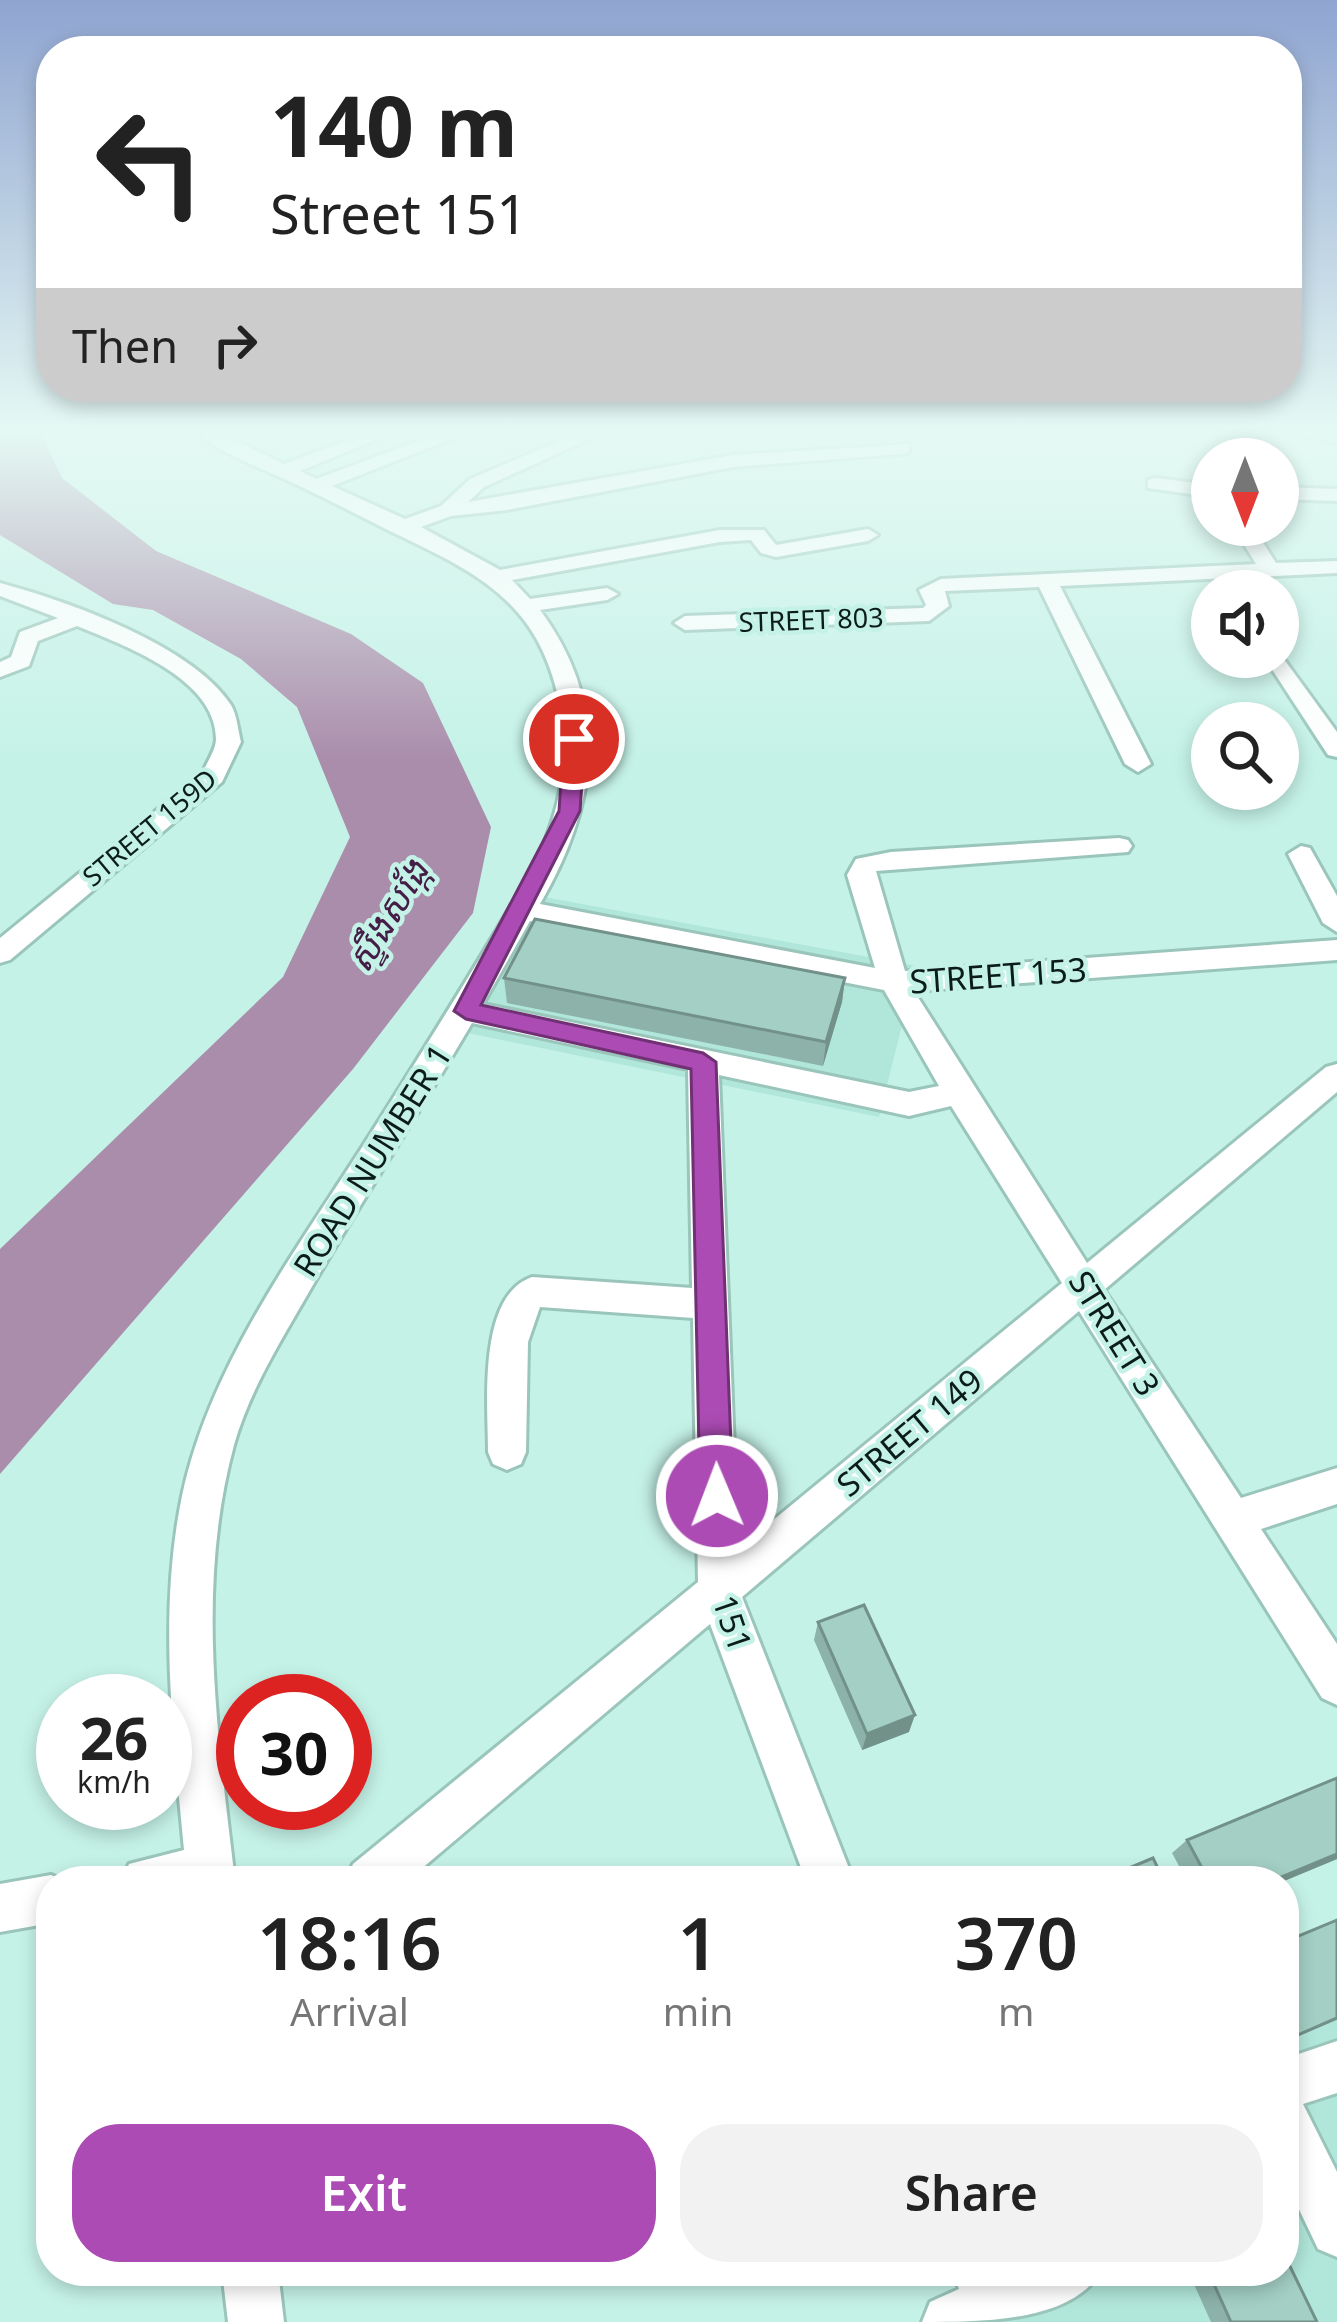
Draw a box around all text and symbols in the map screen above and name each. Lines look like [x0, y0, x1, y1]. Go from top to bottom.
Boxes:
text: 140 m [270, 67, 518, 182]
icon: left [72, 84, 228, 240]
text: Street 151 [270, 176, 527, 250]
icon: right [202, 312, 268, 378]
text: Then [72, 315, 178, 376]
north arrow [1191, 438, 1299, 546]
map controls [1191, 438, 1299, 810]
button: sound [1191, 570, 1299, 678]
street label: STREET 803 [738, 598, 884, 640]
pin [523, 688, 625, 790]
button: search [1191, 702, 1299, 810]
icon: arrive [541, 706, 607, 772]
street label: STREET 159D [74, 760, 224, 894]
water label: ស្ទឹងសង្កែ [334, 850, 440, 980]
street label: STREET 153 [908, 946, 1088, 1004]
street label: ROAD NUMBER 1 [282, 1035, 462, 1285]
street label: STREET 3 [1059, 1262, 1171, 1404]
street label: STREET 149 [827, 1358, 991, 1506]
position arrow [654, 1433, 780, 1559]
street label: 151 [703, 1589, 763, 1657]
speed limit sign: 30 [216, 1674, 372, 1830]
text: 26 [80, 1696, 148, 1778]
text: km/h [77, 1761, 151, 1802]
text: 18:16 [257, 1893, 442, 1991]
text: 1 [677, 1893, 719, 1991]
text: 370 [954, 1893, 1078, 1991]
text: Arrival [290, 1984, 409, 2037]
text: min [663, 1984, 733, 2037]
text: m [998, 1984, 1034, 2037]
button: Exit [72, 2124, 656, 2262]
button: Share [680, 2124, 1263, 2262]

